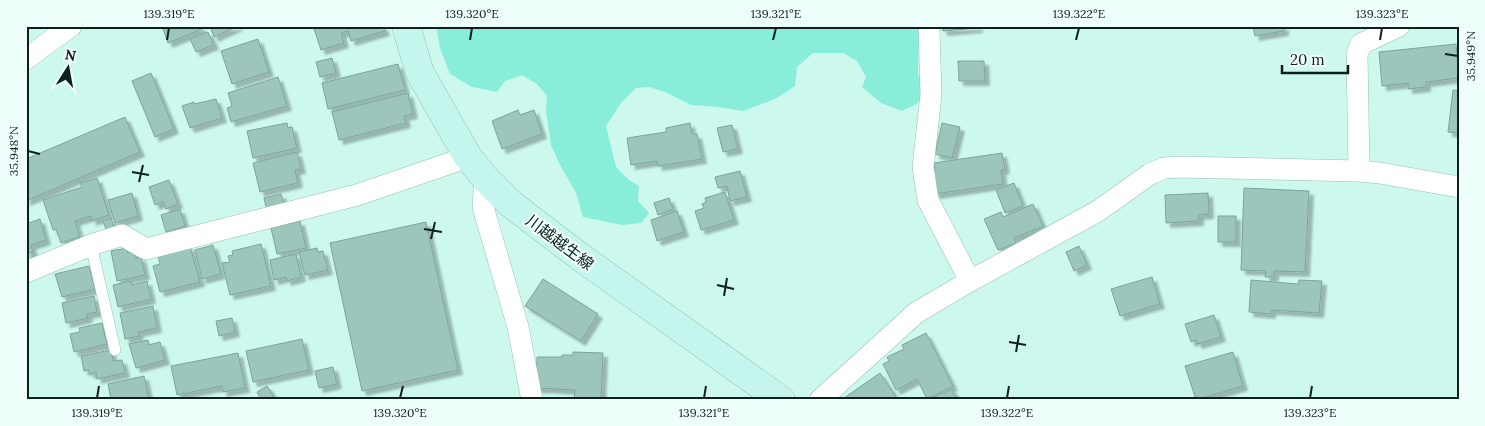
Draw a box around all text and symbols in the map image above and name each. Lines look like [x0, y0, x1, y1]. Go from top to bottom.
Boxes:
text: 139.319°E [143, 6, 195, 21]
text: 139.320°E [445, 6, 499, 21]
text: 139.321°E [751, 6, 801, 21]
text: 139.322°E [1053, 6, 1105, 21]
text: 139.323°E [1356, 6, 1408, 21]
text: 35.949°N [1463, 31, 1478, 81]
north arrow [42, 42, 92, 92]
scale bar [1282, 42, 1349, 74]
text: N [63, 45, 78, 65]
text: 20 m [1290, 50, 1325, 69]
text: 35.948°N [6, 126, 21, 176]
street label: 川越越生線 [522, 210, 598, 274]
text: 139.319°E [71, 405, 123, 420]
text: 139.320°E [373, 405, 427, 420]
text: 139.321°E [679, 405, 729, 420]
text: 139.322°E [981, 405, 1033, 420]
text: 139.323°E [1284, 405, 1336, 420]

